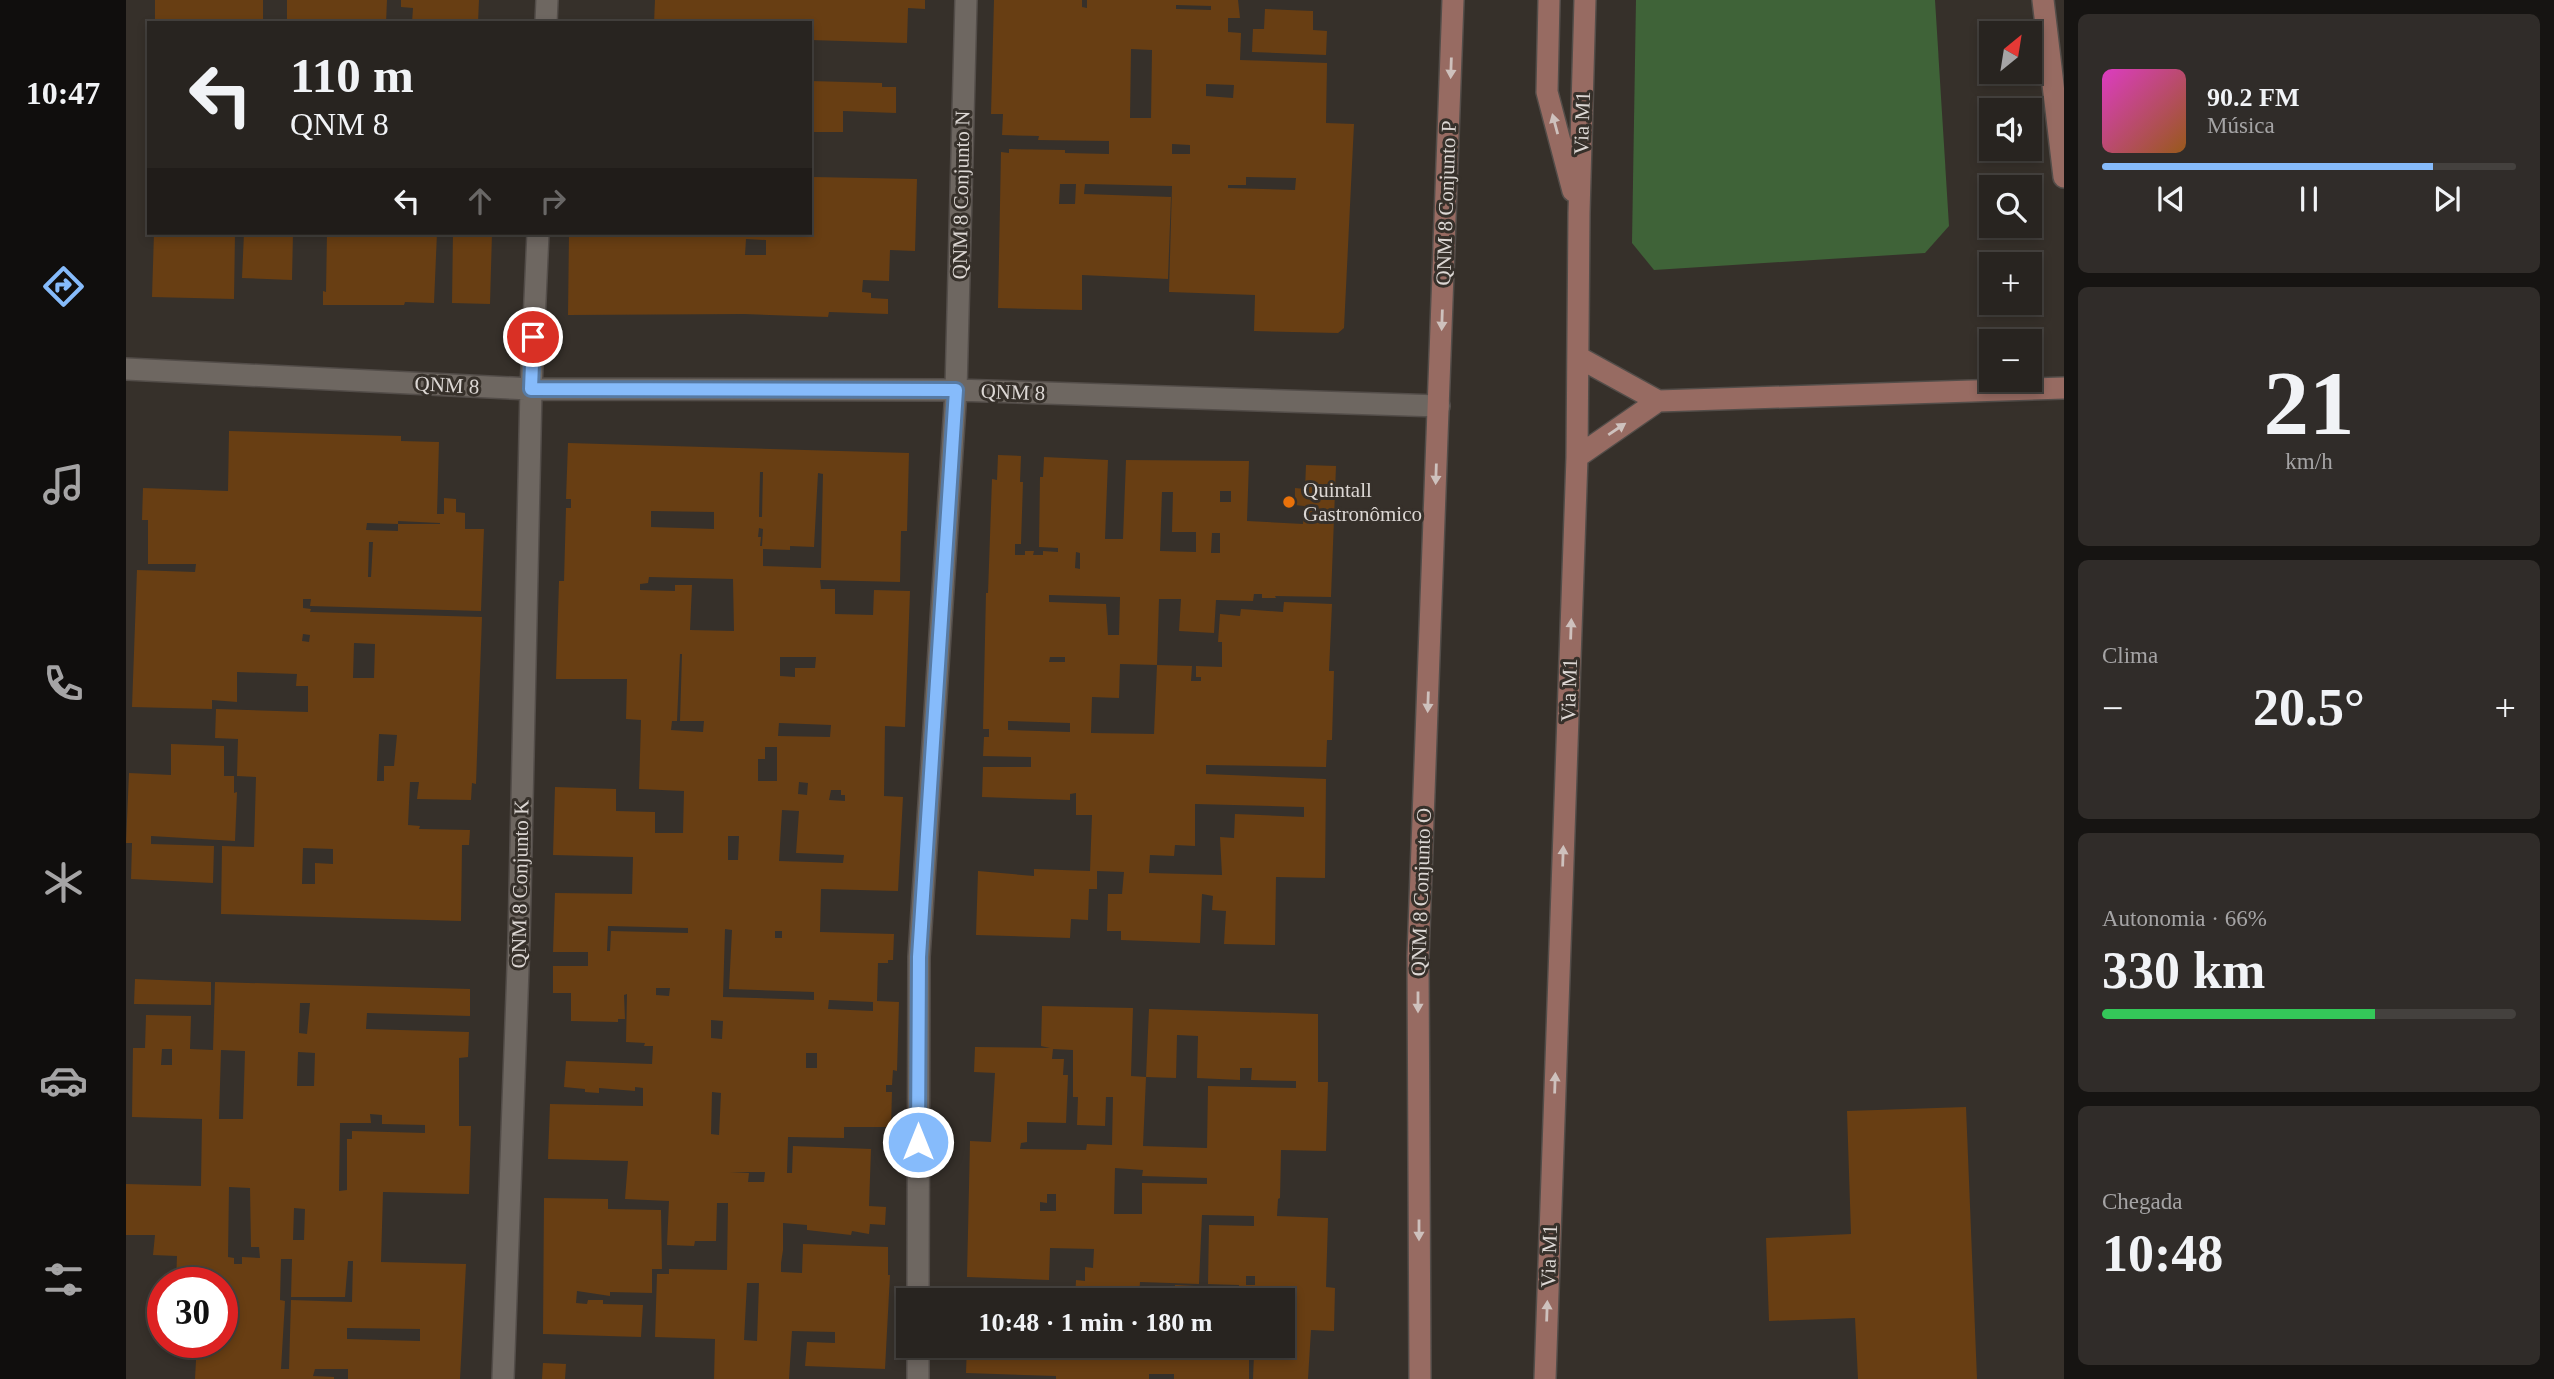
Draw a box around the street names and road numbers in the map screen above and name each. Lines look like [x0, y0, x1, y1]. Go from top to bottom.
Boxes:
street label: Via M1 [1569, 91, 1595, 155]
street label: QNM 8 Conjunto N [948, 110, 974, 280]
street label: QNM 8 Conjunto P [1431, 120, 1461, 286]
street label: QNM 8 [414, 371, 480, 399]
street label: QNM 8 [980, 379, 1046, 405]
street label: Via M1 [1556, 658, 1582, 722]
street label: QNM 8 Conjunto K [507, 799, 533, 969]
street label: QNM 8 Conjunto O [1406, 807, 1436, 977]
street label: Via M1 [1536, 1224, 1562, 1288]

